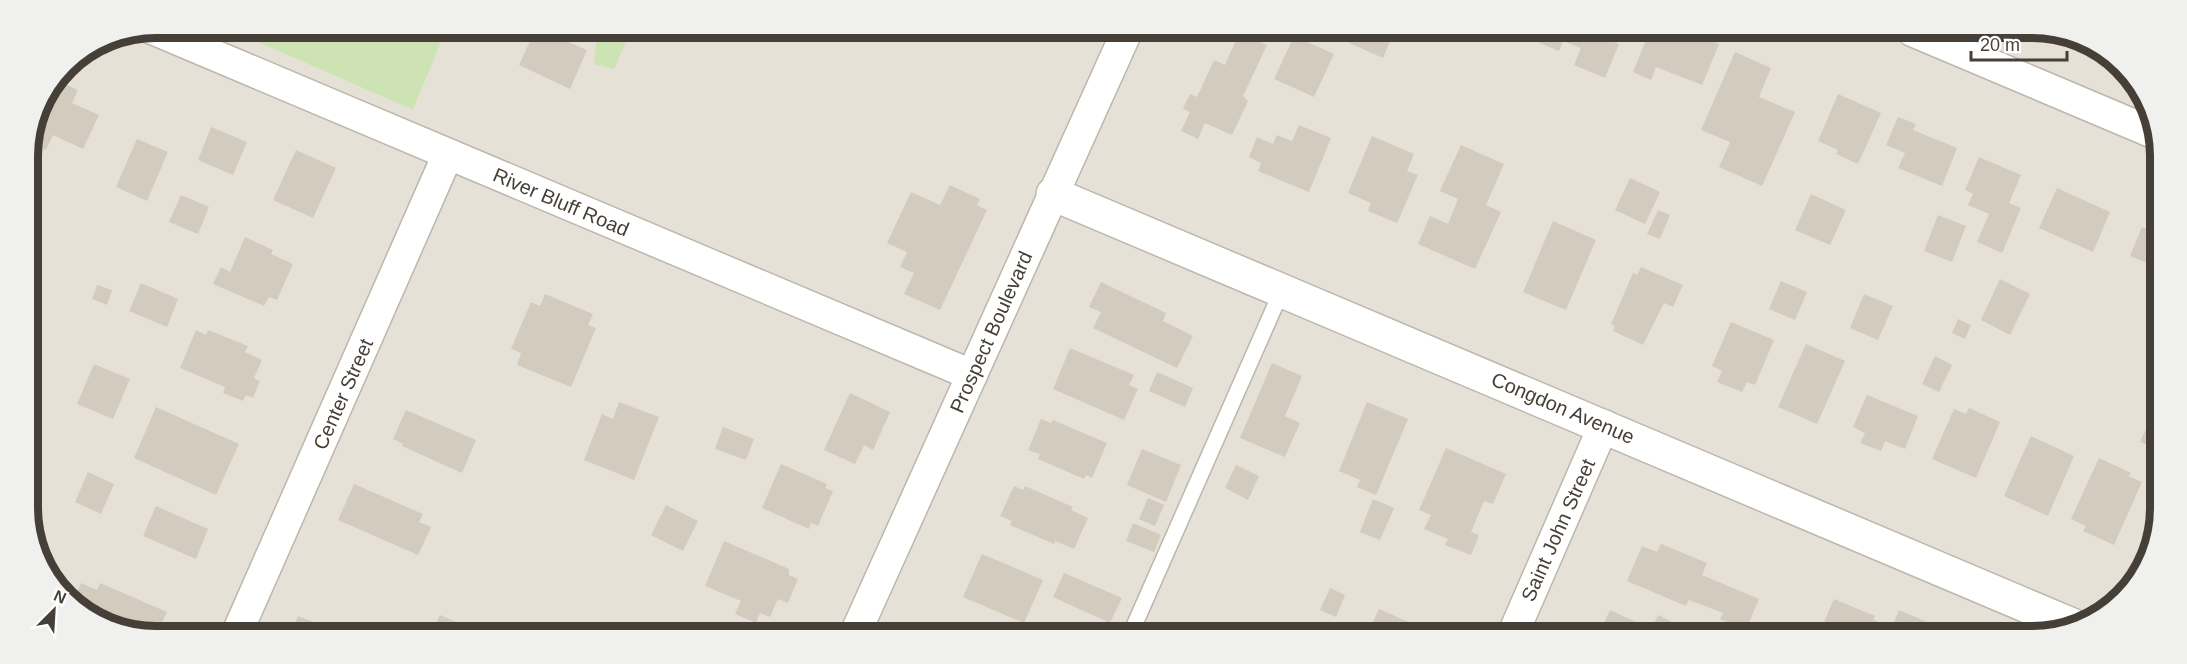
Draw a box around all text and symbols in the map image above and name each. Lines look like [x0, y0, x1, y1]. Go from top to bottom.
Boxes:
scale bar [1971, 24, 2067, 62]
text: 20 m [1980, 35, 2020, 55]
street label: River Bluff Road [490, 163, 632, 241]
street label: Prospect Boulevard [945, 248, 1037, 416]
street label: Center Street [309, 335, 377, 453]
street label: Congdon Avenue [1488, 368, 1638, 448]
street label: Saint John Street [1517, 455, 1599, 605]
north arrow [24, 580, 84, 640]
text: N [51, 587, 69, 607]

